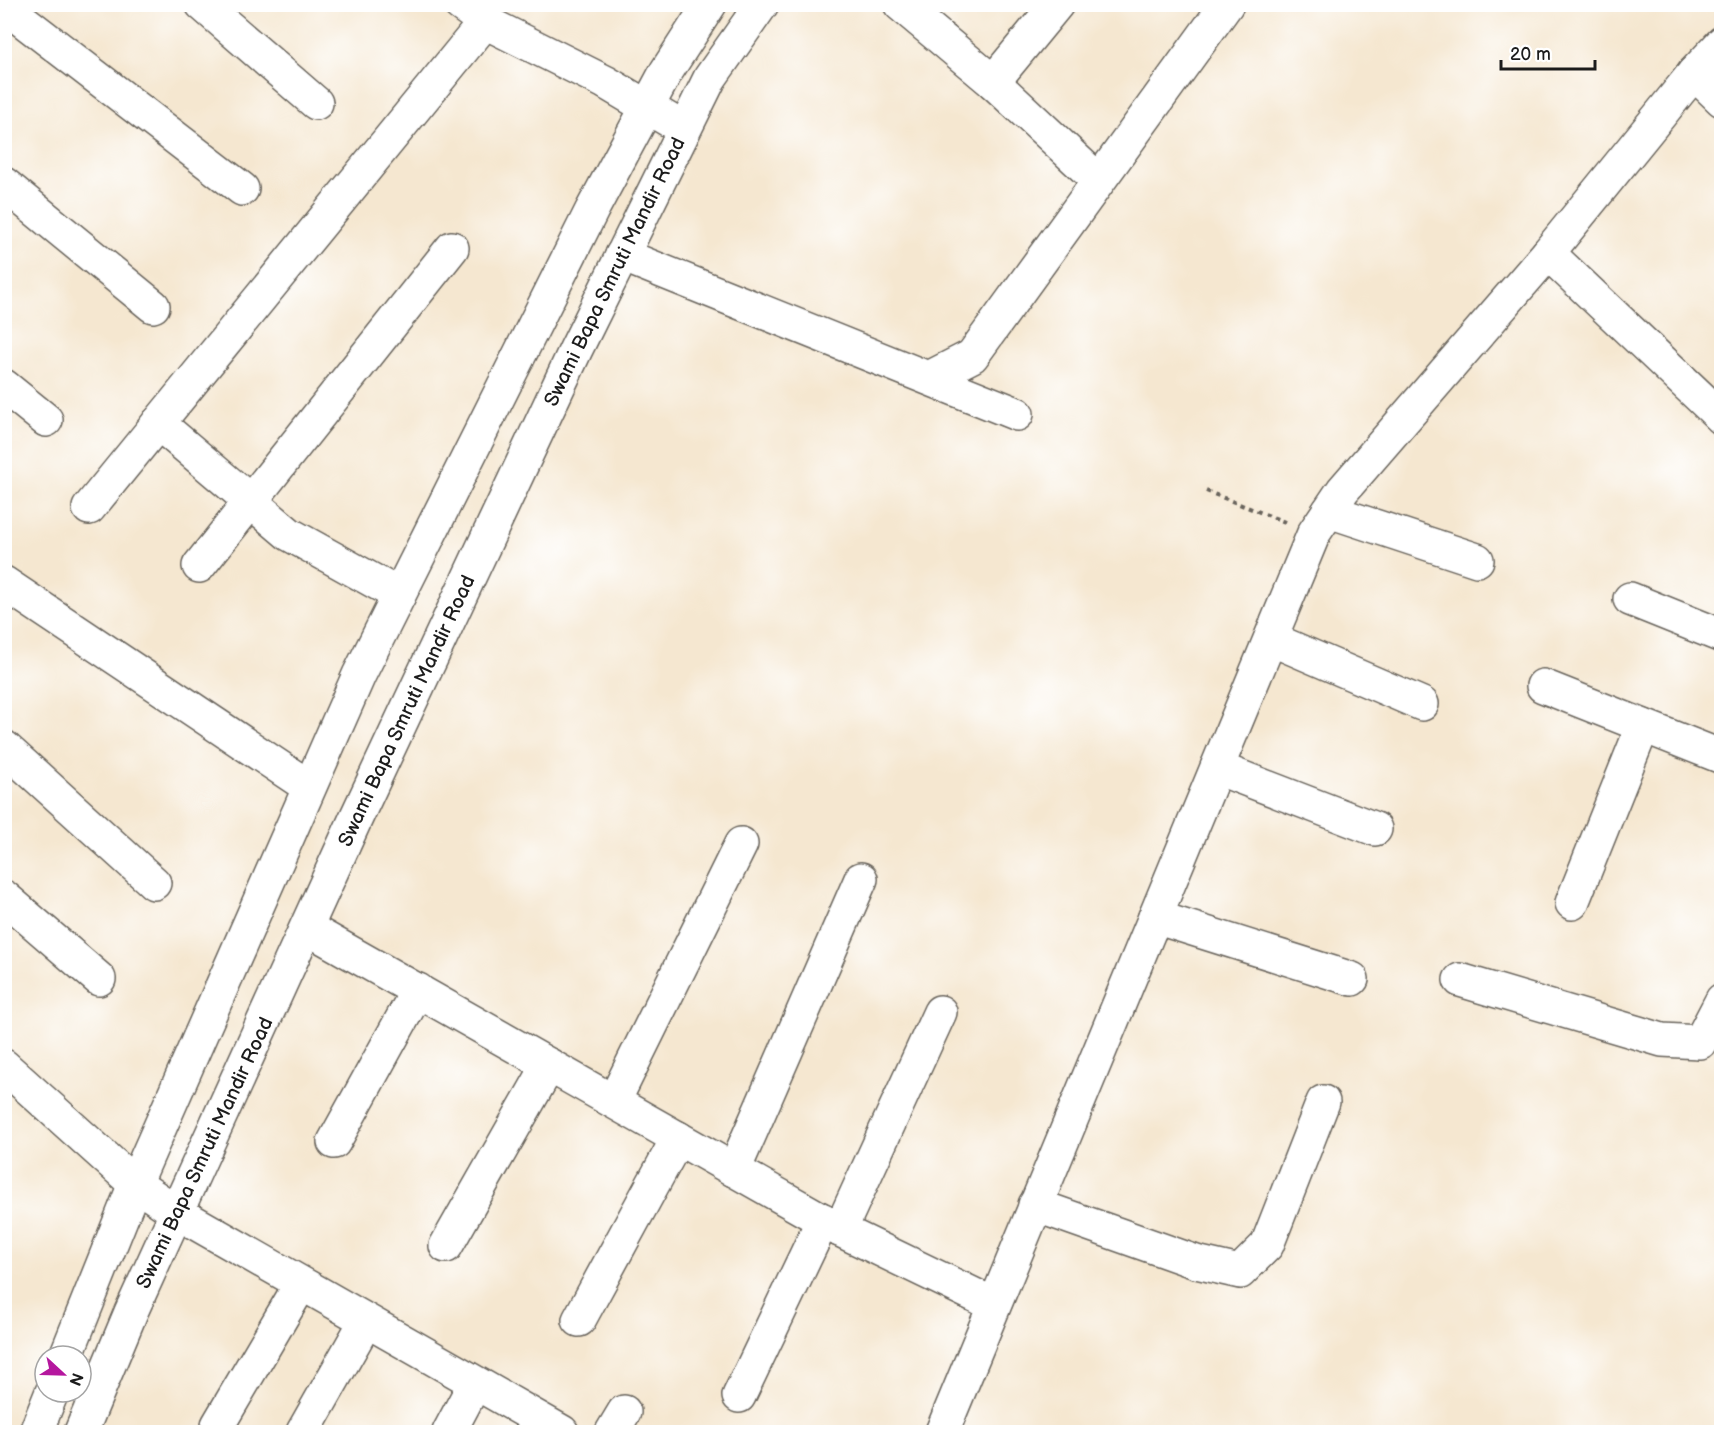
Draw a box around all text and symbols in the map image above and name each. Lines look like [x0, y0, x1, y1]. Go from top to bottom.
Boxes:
scale bar [1501, 33, 1596, 71]
text: 20 m [1510, 44, 1551, 65]
street label: Swami Bapa Smruti Mandir Road [539, 134, 691, 410]
street label: Swami Bapa Smruti Mandir Road [333, 572, 481, 850]
street label: Swami Bapa Smruti Mandir Road [131, 1014, 279, 1292]
north arrow [33, 1344, 93, 1404]
text: N [64, 1370, 87, 1388]

